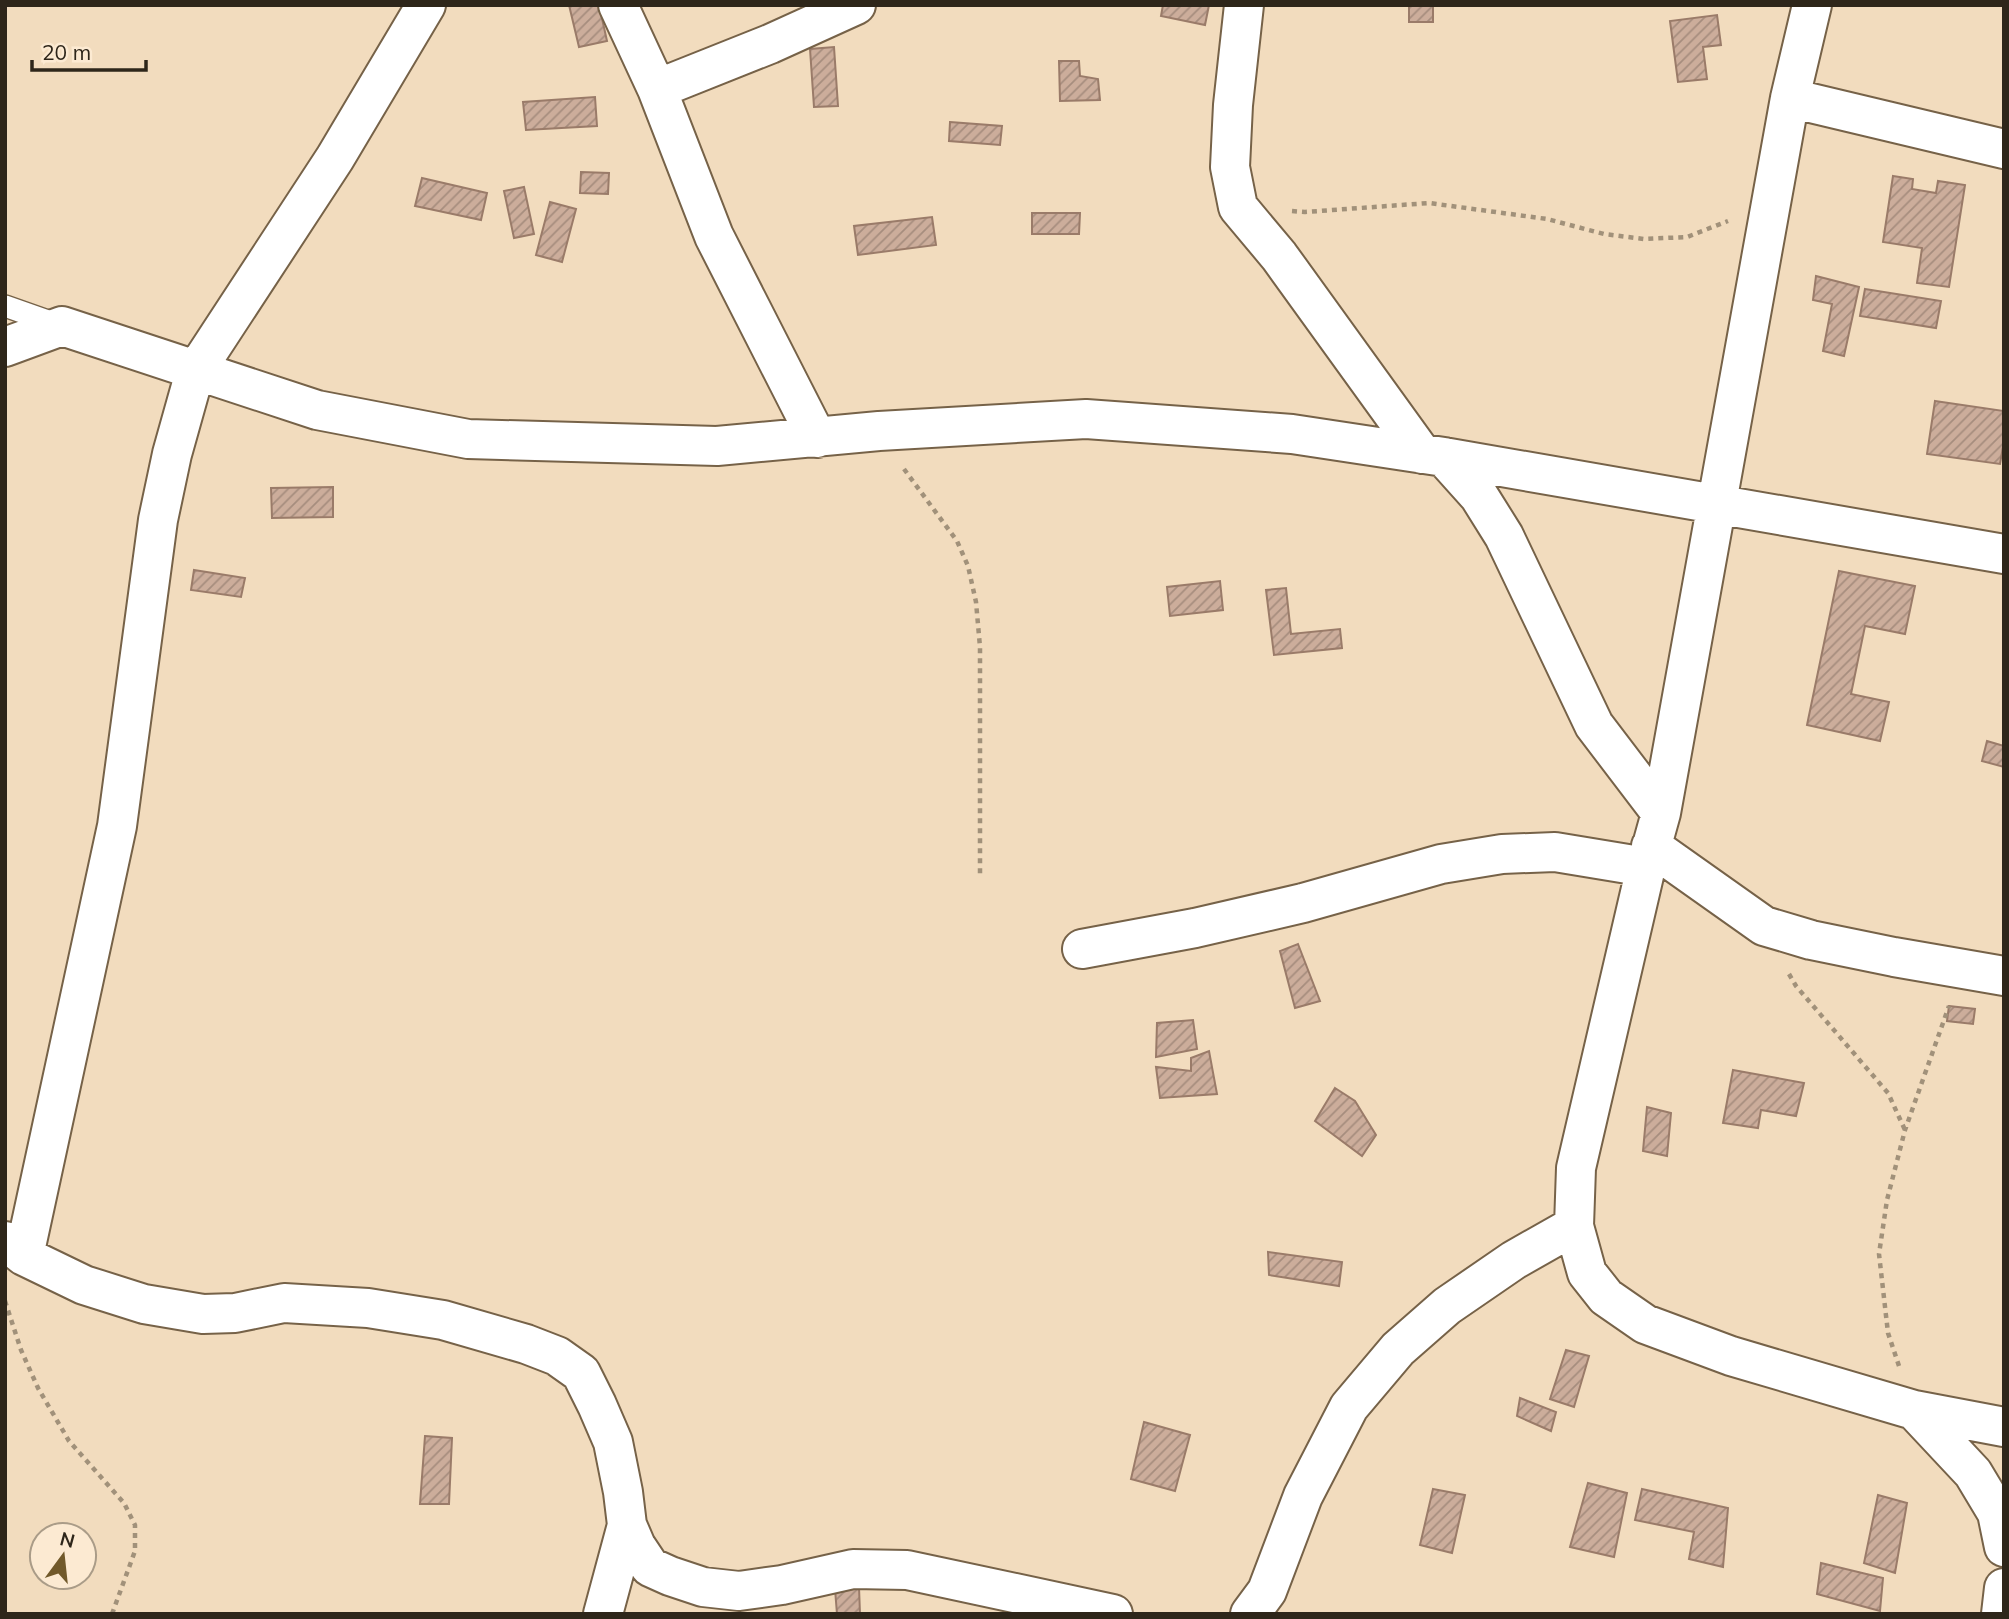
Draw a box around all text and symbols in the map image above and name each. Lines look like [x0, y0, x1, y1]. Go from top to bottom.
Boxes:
scale bar [32, 28, 145, 72]
text: 20 m [42, 39, 91, 65]
north arrow [28, 1521, 98, 1591]
text: N [57, 1526, 77, 1553]

